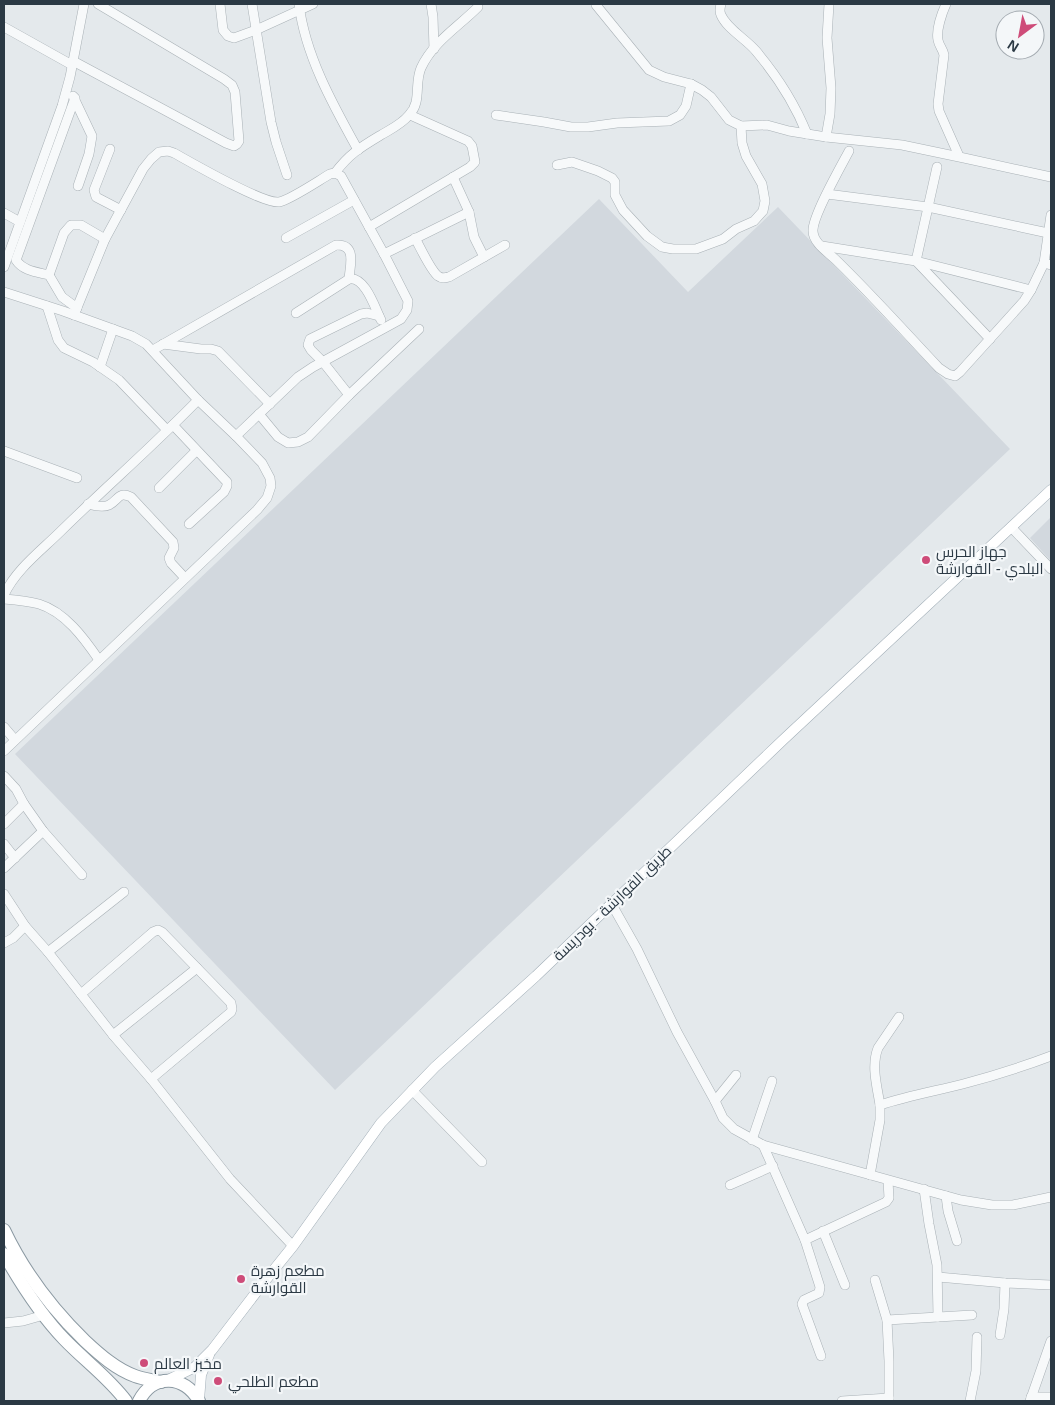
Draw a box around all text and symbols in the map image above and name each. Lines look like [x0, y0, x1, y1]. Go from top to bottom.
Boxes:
north arrow [995, 10, 1045, 60]
text: N [1005, 37, 1022, 55]
place label: جهاز الحرس البلدي - القوارشة [936, 543, 1043, 581]
marker: جهاز الحرس البلدي - القوارشة [920, 554, 932, 566]
street label: طريق القوارشة - بودريسة [549, 842, 676, 965]
place label: مطعم زهرة القوارشة [251, 1262, 325, 1297]
marker: مطعم زهرة القوارشة [235, 1273, 247, 1285]
place label: مخبز العالم [154, 1355, 222, 1374]
marker: مخبز العالم [138, 1357, 150, 1369]
place label: مطعم الطلحي [228, 1373, 319, 1394]
marker: مطعم الطلحي [212, 1375, 224, 1387]

